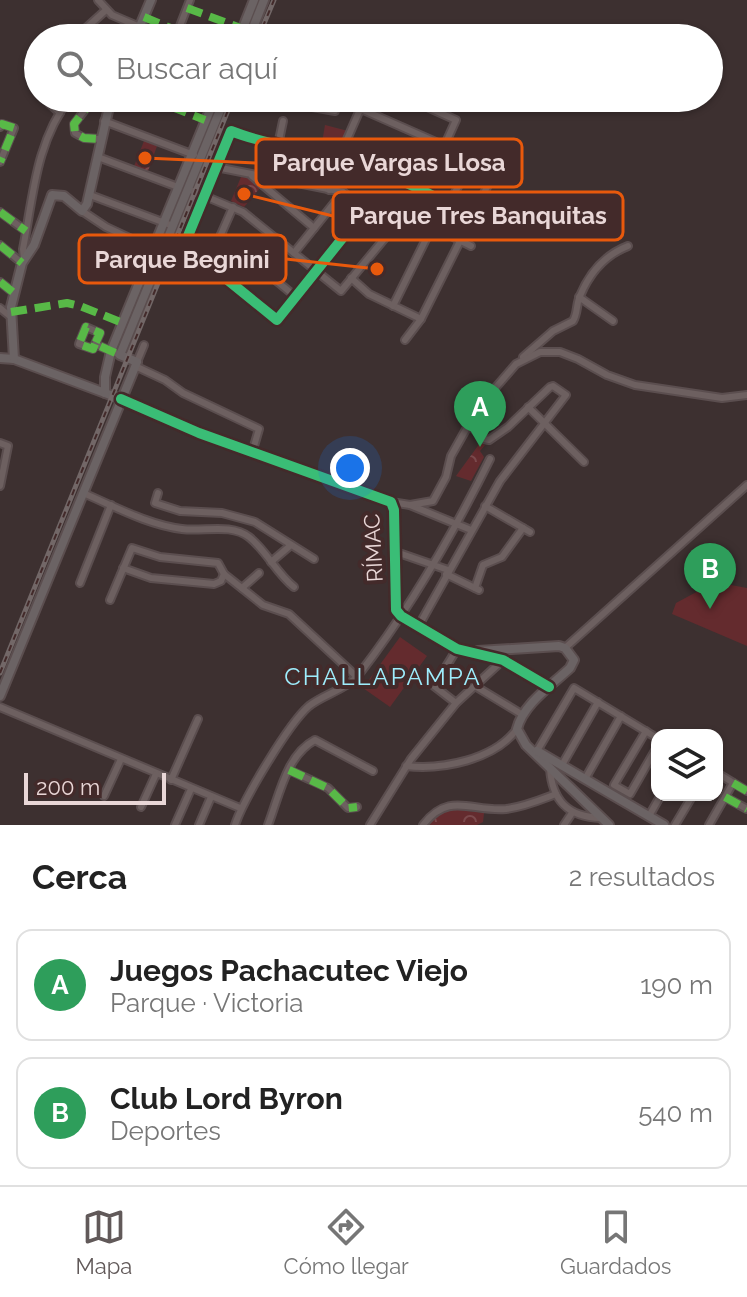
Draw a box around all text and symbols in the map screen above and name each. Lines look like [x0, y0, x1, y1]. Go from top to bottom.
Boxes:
search box [24, 24, 723, 112]
icon: search [52, 46, 96, 90]
text: Buscar aquí [116, 51, 278, 86]
callout: Parque Vargas Llosa [256, 139, 522, 187]
text: Parque Vargas Llosa [272, 148, 506, 177]
callout: Parque Tres Banquitas [333, 192, 623, 240]
text: Parque Tres Banquitas [349, 201, 607, 230]
callout: Parque Begnini [79, 235, 286, 283]
text: Parque Begnini [94, 245, 270, 274]
pin: A [454, 381, 506, 447]
your location [330, 448, 370, 488]
street label: RÍMAC [358, 513, 388, 583]
pin: B [684, 543, 736, 609]
district label: CHALLAPAMPA [284, 662, 482, 691]
map controls [651, 729, 723, 801]
button: layers [651, 729, 723, 801]
scale bar [24, 769, 166, 805]
text: 200 m [36, 774, 100, 800]
text: Cerca [32, 857, 127, 897]
text: 2 resultados [569, 862, 715, 892]
text: Juegos Pachacutec Viejo [110, 953, 468, 988]
text: A [51, 970, 69, 1000]
text: 190 m [640, 970, 713, 1000]
text: Parque · Victoria [110, 988, 304, 1018]
text: Club Lord Byron [110, 1081, 343, 1116]
text: B [51, 1098, 69, 1128]
text: 540 m [638, 1098, 713, 1128]
text: Deportes [110, 1116, 221, 1146]
tab: Mapa [76, 1205, 132, 1279]
tab: Cómo llegar [284, 1205, 409, 1279]
tab: Guardados [560, 1205, 671, 1279]

